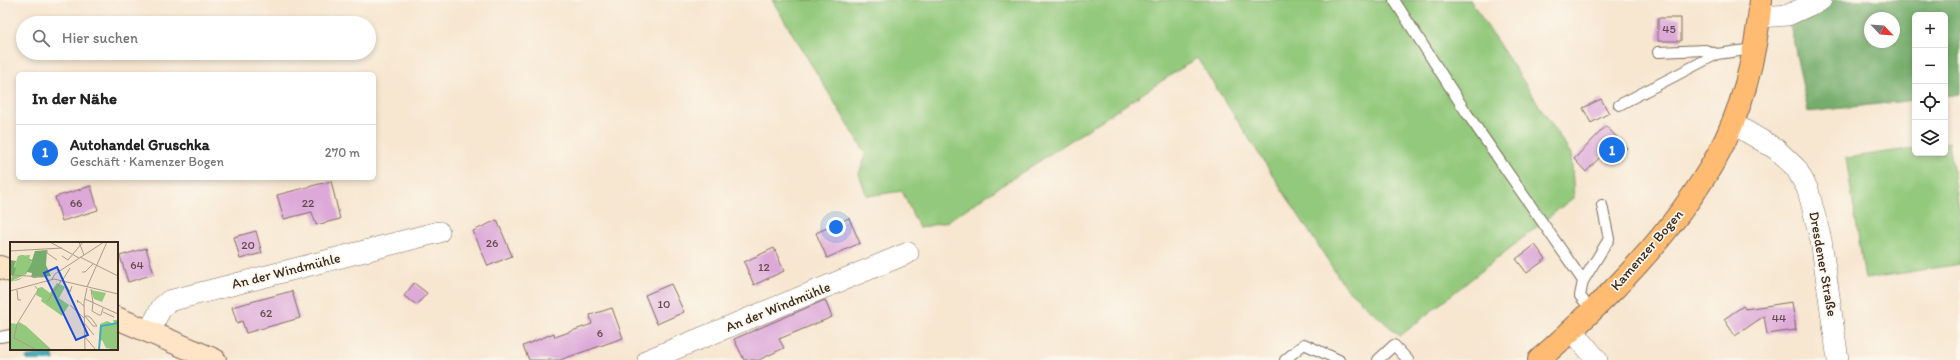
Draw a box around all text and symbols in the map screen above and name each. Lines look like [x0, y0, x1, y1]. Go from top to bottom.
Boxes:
north arrow [1864, 12, 1900, 48]
map controls [1912, 12, 1948, 156]
button: + [1912, 12, 1948, 48]
search box [16, 16, 376, 60]
house number: 45 [1662, 22, 1676, 36]
icon: search [30, 27, 52, 49]
text: Hier suchen [62, 29, 138, 47]
button: − [1912, 48, 1948, 84]
button: locate [1912, 84, 1948, 120]
text: In der Nähe [32, 88, 117, 108]
button: layers [1912, 120, 1948, 156]
pin: 1 [1599, 135, 1625, 165]
text: Autohandel Gruschka [70, 136, 209, 154]
text: 1 [42, 145, 48, 160]
text: 270 m [325, 145, 360, 160]
text: Geschäft · Kamenzer Bogen [70, 154, 224, 169]
house number: 66 [70, 196, 82, 210]
house number: 22 [302, 196, 315, 210]
street label: Kamenzer Bogen [1607, 206, 1687, 294]
street label: Dresdener Straße [1805, 210, 1841, 318]
your location [826, 217, 846, 237]
house number: 26 [486, 236, 498, 250]
house number: 20 [241, 238, 255, 252]
inset map [10, 242, 118, 350]
street label: An der Windmühle [230, 249, 342, 293]
house number: 64 [130, 258, 144, 272]
house number: 12 [758, 260, 771, 274]
street label: An der Windmühle [723, 278, 833, 336]
house number: 10 [658, 297, 670, 311]
house number: 62 [260, 306, 273, 320]
house number: 44 [1772, 311, 1786, 325]
house number: 6 [597, 326, 603, 340]

